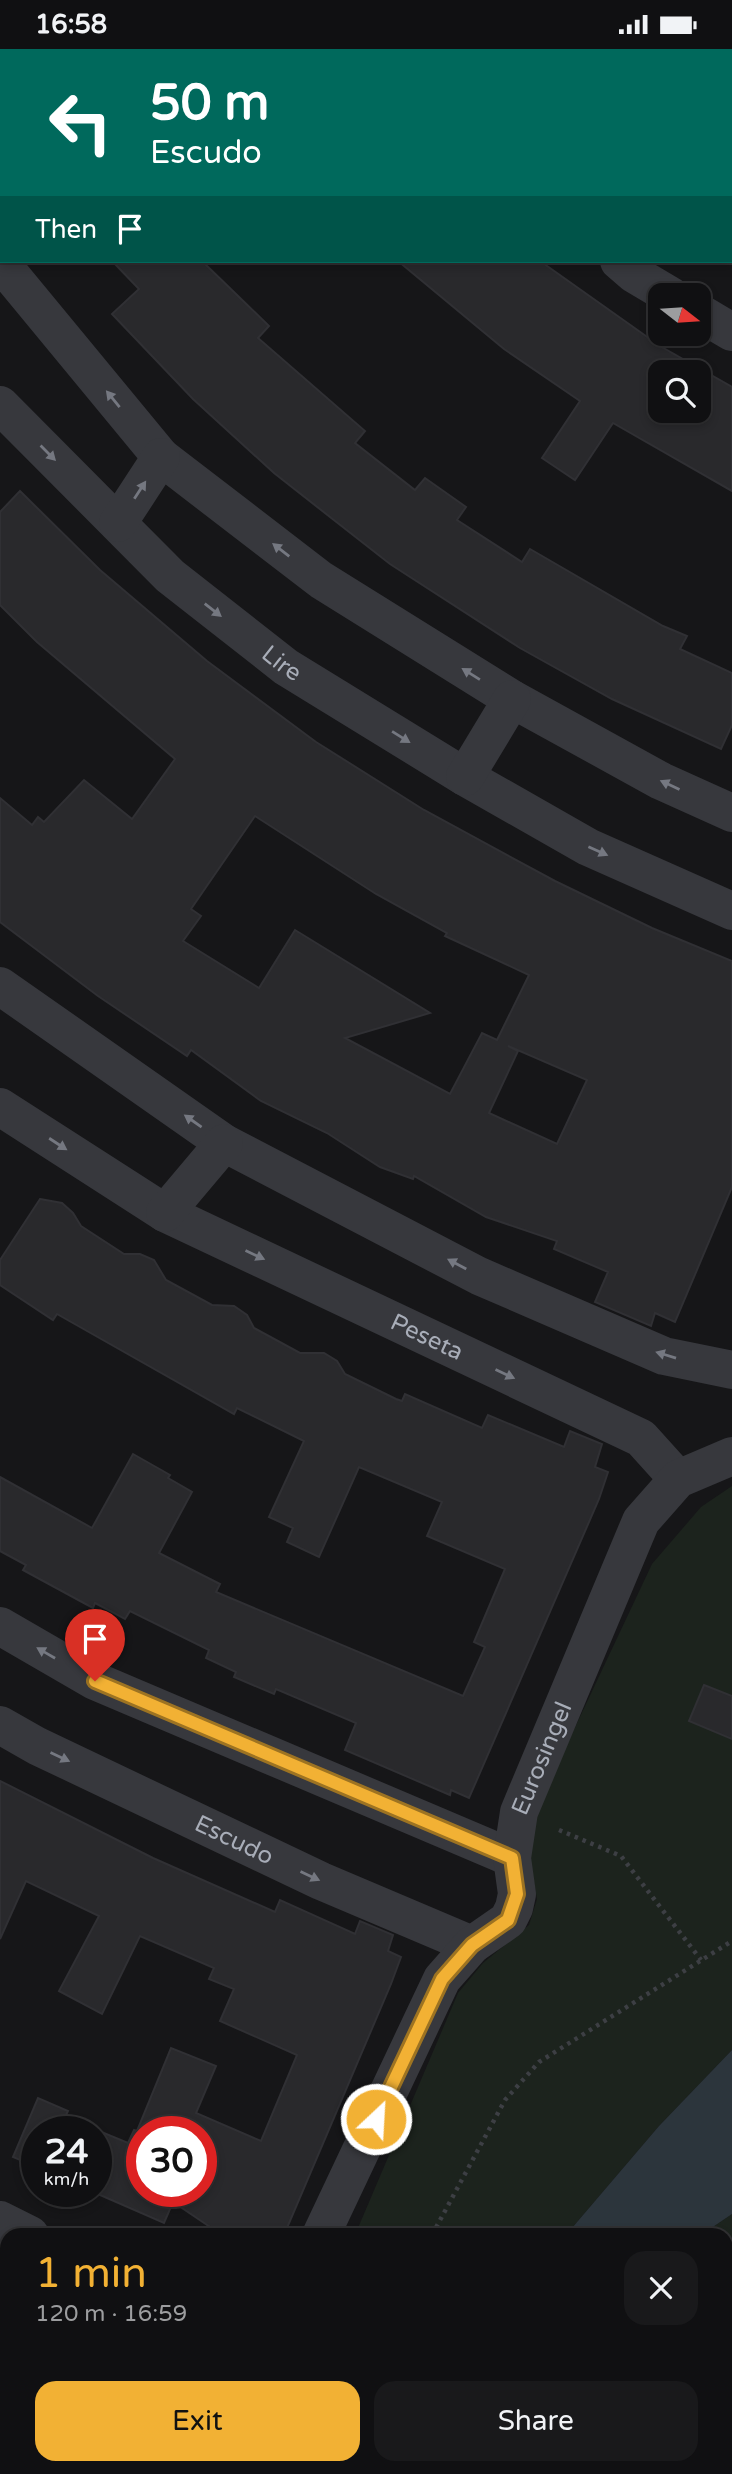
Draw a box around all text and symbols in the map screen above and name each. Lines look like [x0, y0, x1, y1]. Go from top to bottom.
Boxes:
text: 16:58 [35, 9, 107, 40]
text: 50 m [150, 74, 269, 133]
icon: left [35, 77, 126, 168]
text: Escudo [150, 134, 262, 172]
icon: arrive [111, 210, 149, 248]
text: Then [35, 214, 97, 245]
north arrow [648, 283, 710, 347]
map controls [648, 283, 711, 423]
button: search [648, 360, 711, 423]
one-way arrow [105, 390, 120, 408]
one-way arrow [40, 445, 57, 462]
one-way arrow [133, 480, 146, 500]
one-way arrow [272, 543, 290, 557]
one-way arrow [204, 602, 222, 617]
street label: Lire [256, 639, 307, 688]
one-way arrow [462, 667, 481, 680]
one-way arrow [391, 731, 411, 744]
one-way arrow [660, 779, 680, 791]
one-way arrow [588, 845, 608, 857]
one-way arrow [184, 1114, 202, 1128]
one-way arrow [48, 1137, 67, 1150]
one-way arrow [245, 1250, 265, 1261]
one-way arrow [447, 1259, 467, 1270]
street label: Peseta [386, 1307, 468, 1366]
one-way arrow [655, 1349, 676, 1360]
one-way arrow [495, 1368, 515, 1379]
pin [65, 1609, 125, 1681]
icon: arrive [76, 1620, 114, 1658]
one-way arrow [36, 1647, 56, 1659]
street label: Eurosingel [505, 1698, 578, 1819]
one-way arrow [50, 1752, 70, 1763]
street label: Escudo [190, 1809, 278, 1871]
one-way arrow [300, 1870, 320, 1882]
position arrow [339, 2082, 413, 2156]
speed limit sign: 30 [126, 2116, 217, 2207]
text: 24 [45, 2131, 88, 2173]
text: km/h [44, 2168, 89, 2190]
text: 1 min [35, 2248, 147, 2299]
button: close [624, 2251, 698, 2325]
text: 120 m · 16:59 [35, 2300, 187, 2328]
button: Exit [35, 2381, 360, 2461]
button: Share [374, 2381, 698, 2461]

